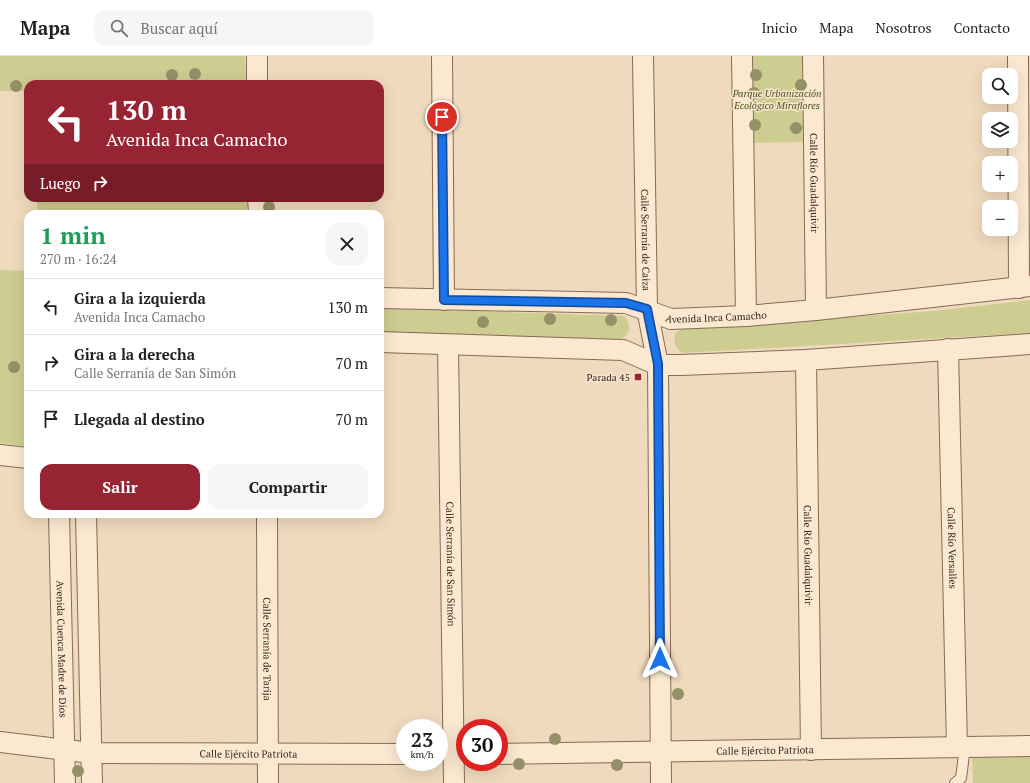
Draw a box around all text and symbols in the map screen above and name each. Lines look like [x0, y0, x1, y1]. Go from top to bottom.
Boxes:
search box [94, 10, 374, 46]
text: Mapa [20, 15, 70, 40]
icon: search [108, 17, 130, 39]
text: Buscar aquí [140, 18, 218, 38]
text: Inicio [761, 18, 797, 37]
text: Mapa [819, 18, 854, 37]
text: Nosotros [876, 18, 932, 37]
text: Contacto [954, 18, 1010, 37]
map controls [982, 68, 1018, 236]
button: search [982, 68, 1018, 104]
park label: Parque Urbanización Ecológico Miraflores [731, 87, 822, 112]
text: 130 m [106, 91, 187, 128]
icon: left [40, 96, 92, 148]
pin [425, 100, 459, 134]
icon: arrive [431, 106, 453, 128]
button: layers [982, 112, 1018, 148]
text: Avenida Inca Camacho [106, 127, 288, 151]
street label: Calle Río Guadalquivir [807, 133, 822, 233]
button: + [982, 156, 1018, 192]
icon: right [89, 172, 111, 194]
text: Luego [40, 173, 81, 193]
street label: Calle Serranía de Caiza [639, 189, 653, 291]
button: − [982, 200, 1018, 236]
text: 1 min [40, 219, 106, 251]
button: close [326, 223, 368, 265]
text: 270 m · 16:24 [40, 250, 117, 268]
text: Gira a la izquierda [74, 288, 206, 308]
icon: left [40, 296, 62, 318]
text: 130 m [327, 297, 368, 317]
text: Avenida Inca Camacho [74, 308, 205, 326]
street label: Avenida Inca Camacho [664, 308, 768, 326]
text: Gira a la derecha [74, 344, 195, 364]
icon: right [40, 352, 62, 374]
text: 70 m [335, 353, 368, 373]
text: Calle Serranía de San Simón [74, 364, 236, 382]
place label: Parada 45 [586, 371, 630, 384]
marker: Parada 45 [633, 372, 643, 382]
icon: arrive [40, 408, 62, 430]
text: Llegada al destino [74, 409, 205, 429]
text: 70 m [335, 409, 368, 429]
button: Salir [40, 464, 200, 510]
button: Compartir [208, 464, 368, 510]
street label: Calle Serranía de San Simón [444, 501, 458, 627]
street label: Calle Río Guadalquivir [801, 505, 816, 605]
street label: Calle Río Versalles [945, 507, 960, 589]
street label: Avenida Cuenca Madre de Dios [54, 580, 70, 718]
street label: Calle Serranía de Tarija [261, 597, 274, 701]
position arrow [639, 638, 681, 680]
speed limit sign: 30 [456, 719, 508, 771]
text: 23 [411, 726, 433, 753]
street label: Calle Ejército Patriota [716, 743, 814, 757]
street label: Calle Ejército Patriota [199, 747, 297, 760]
text: km/h [410, 748, 434, 761]

